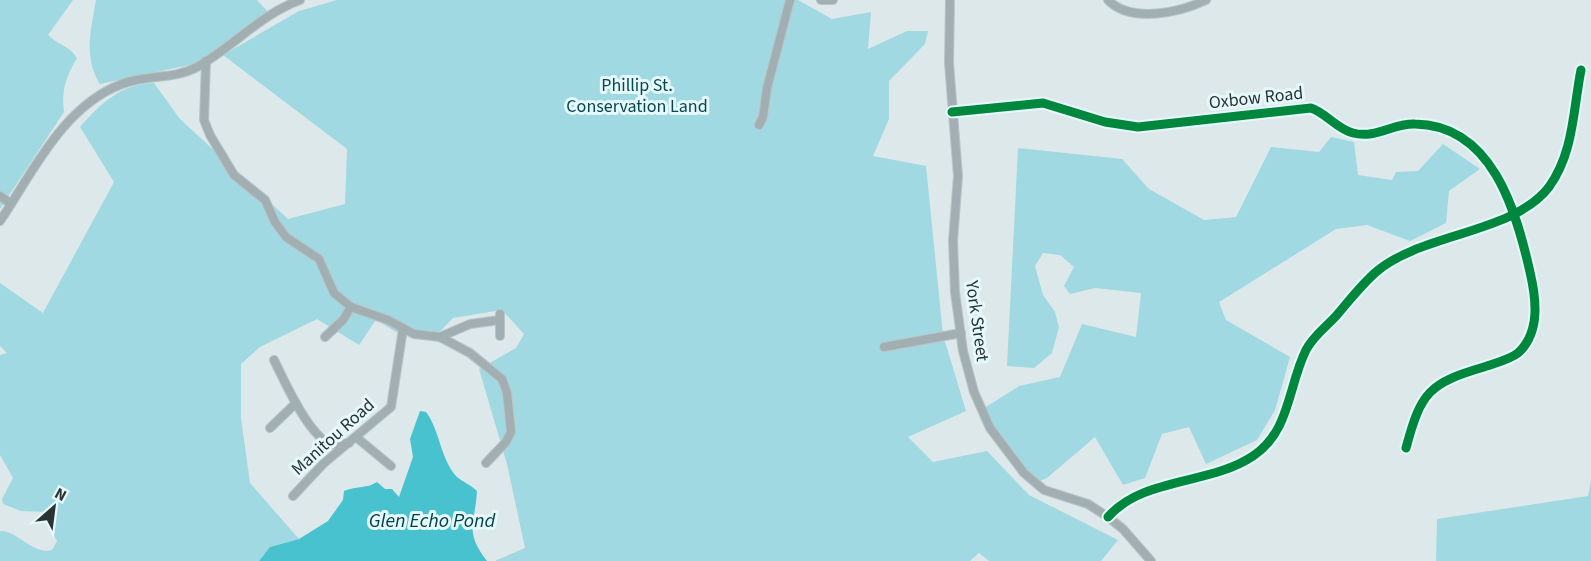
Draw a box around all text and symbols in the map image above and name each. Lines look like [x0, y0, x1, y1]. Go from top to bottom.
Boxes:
park label: Phillip St. Conservation Land [566, 73, 708, 119]
street label: Oxbow Road [1208, 81, 1304, 115]
street label: York Street [959, 278, 995, 363]
street label: Manitou Road [286, 393, 380, 481]
north arrow [24, 477, 84, 537]
text: N [51, 482, 70, 507]
water label: Glen Echo Pond [369, 507, 497, 535]

